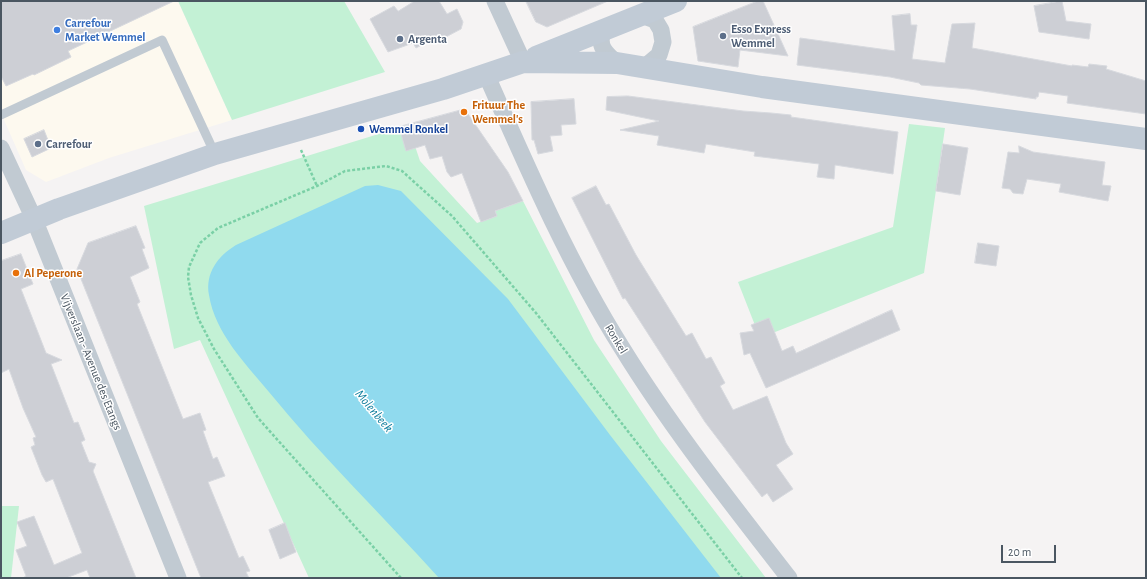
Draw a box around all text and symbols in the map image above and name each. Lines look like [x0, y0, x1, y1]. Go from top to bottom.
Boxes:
place label: Carrefour Market Wemmel [65, 16, 145, 44]
place label: Esso Express Wemmel [731, 22, 791, 50]
marker: Carrefour Market Wemmel [52, 25, 62, 35]
marker: Esso Express Wemmel [718, 31, 728, 41]
place label: Argenta [408, 32, 447, 46]
marker: Argenta [395, 34, 405, 44]
place label: Frituur The Wemmel's [472, 98, 525, 126]
marker: Frituur The Wemmel's [459, 107, 469, 117]
place label: Wemmel Ronkel [369, 122, 448, 136]
marker: Wemmel Ronkel [356, 124, 366, 134]
place label: Carrefour [46, 137, 92, 151]
marker: Carrefour [33, 139, 43, 149]
place label: Al Peperone [24, 266, 82, 280]
marker: Al Peperone [11, 268, 21, 278]
street label: Vijverslaan - Avenue des Etangs [57, 292, 125, 432]
street label: Ronkel [602, 322, 630, 356]
water label: Molenbeek [352, 387, 396, 435]
scale bar [1003, 537, 1058, 563]
text: 20 m [1008, 546, 1031, 558]

